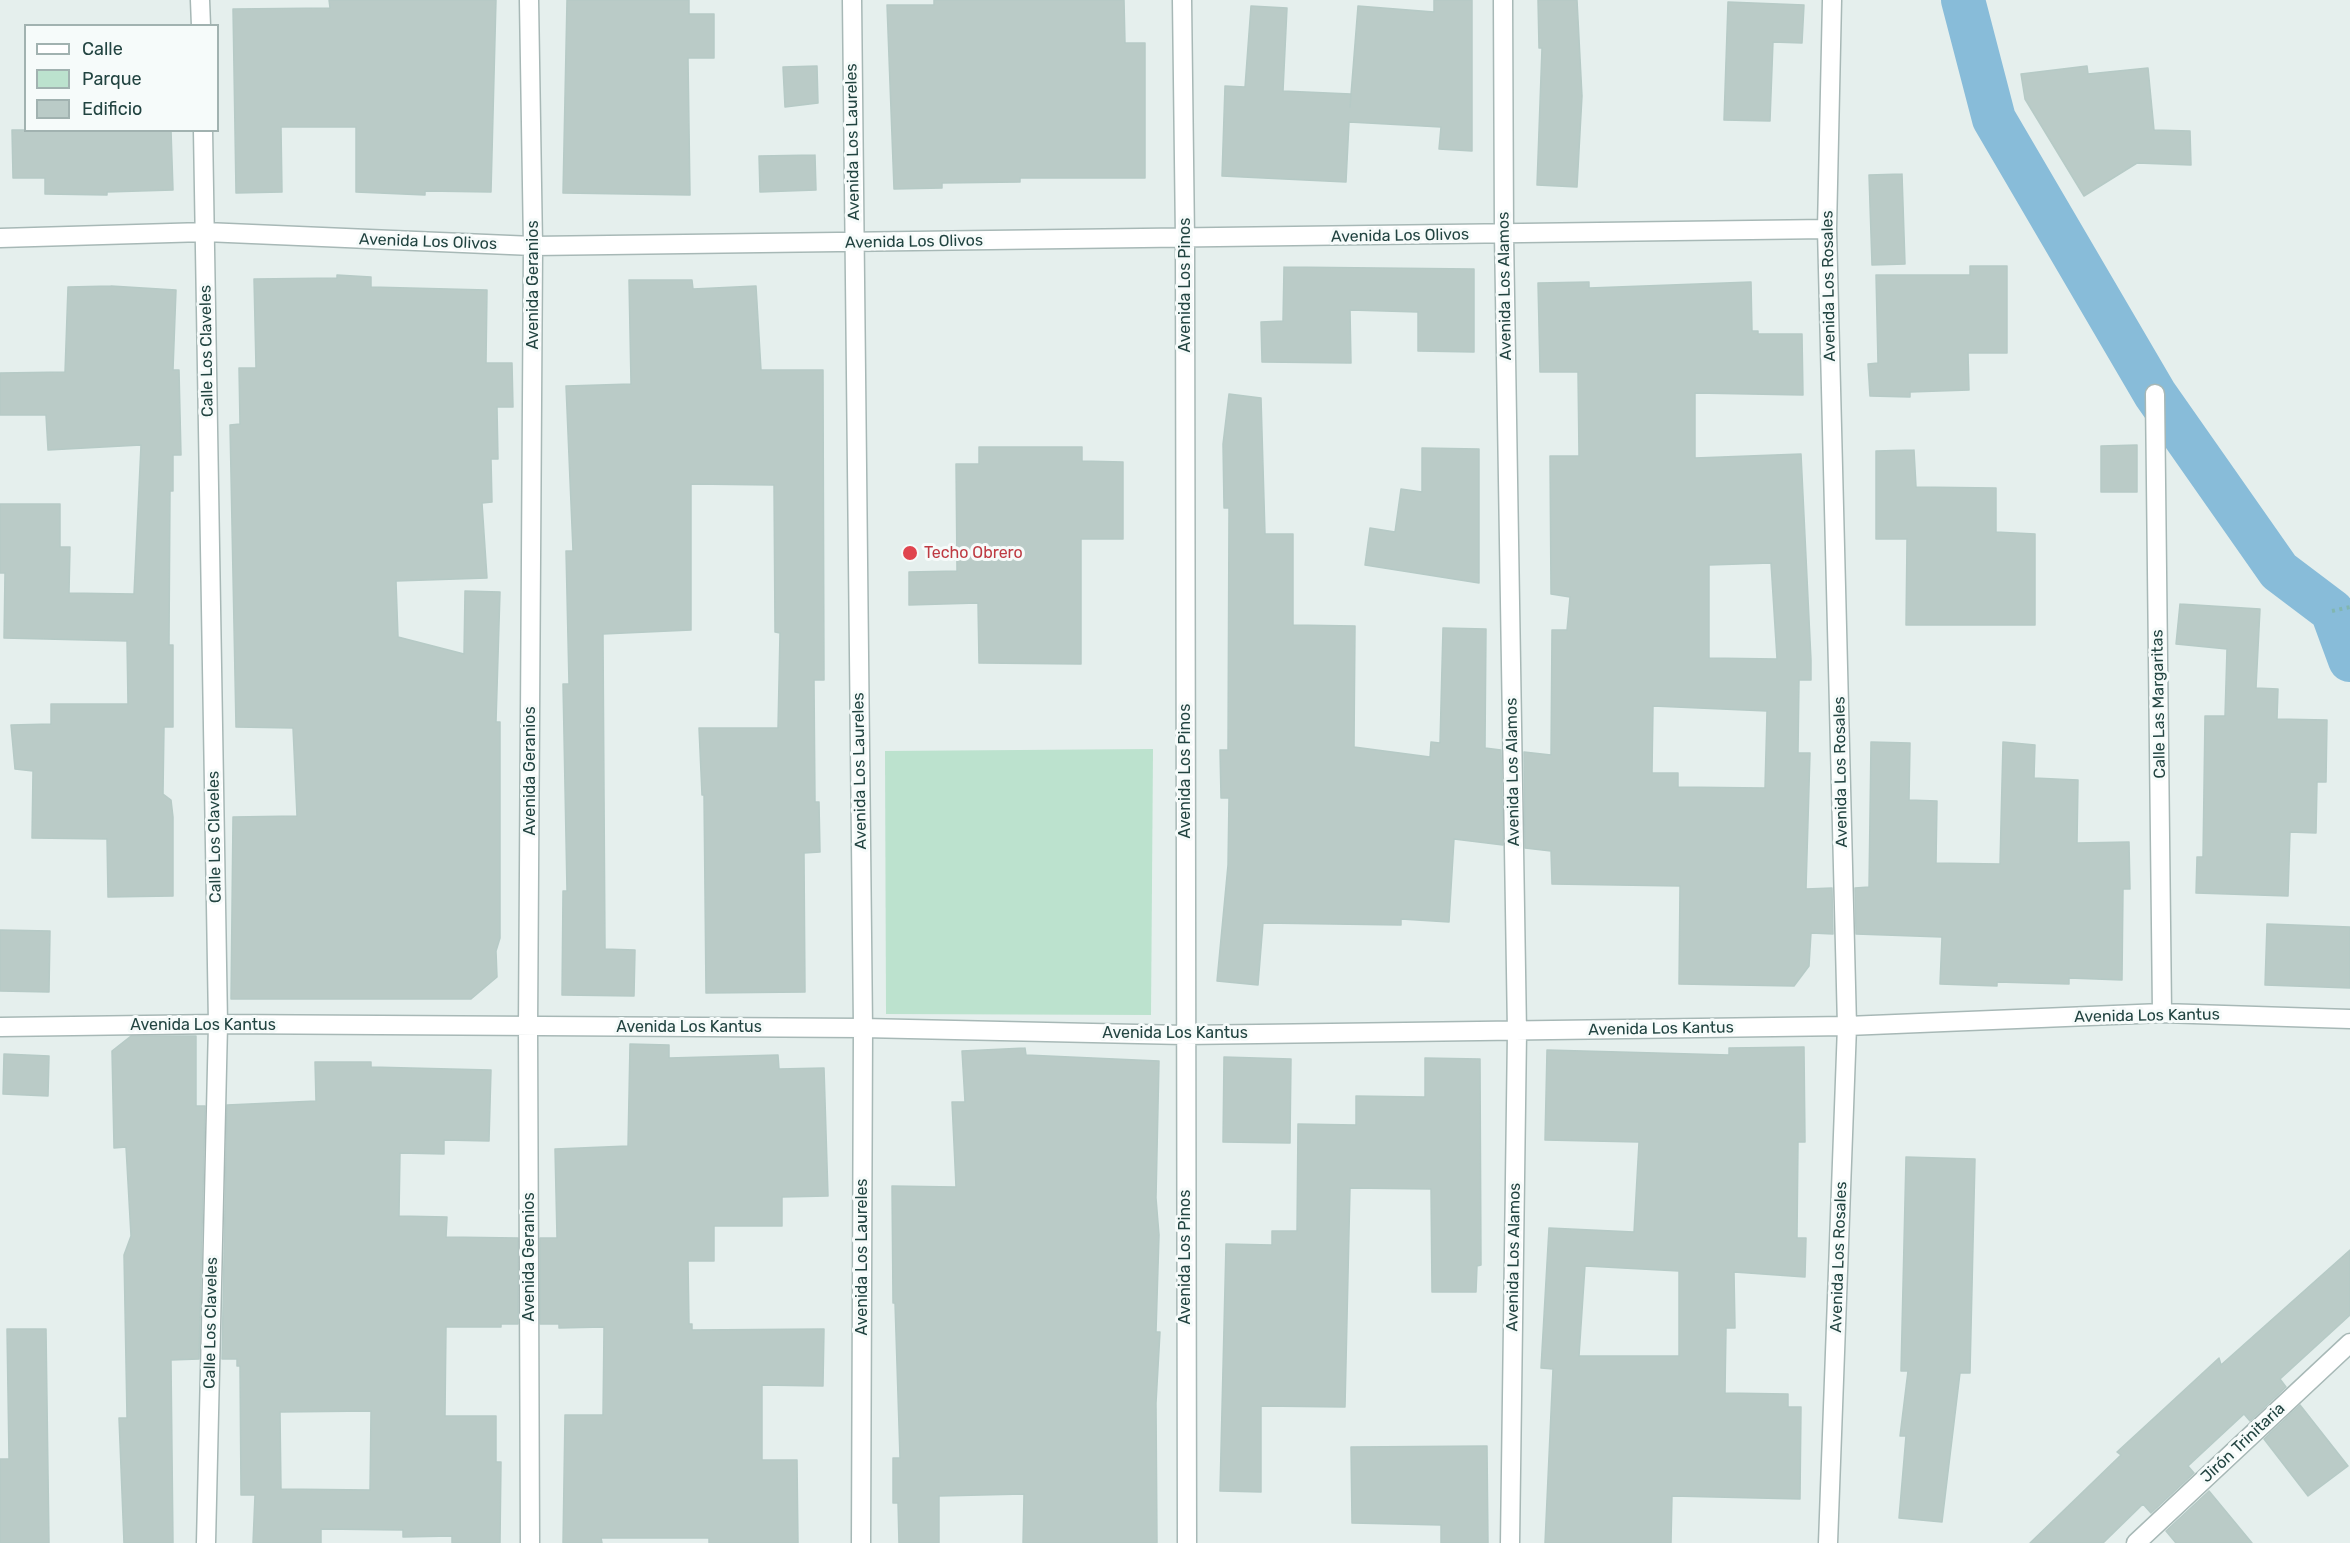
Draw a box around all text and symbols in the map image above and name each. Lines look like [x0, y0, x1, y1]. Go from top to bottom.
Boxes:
legend [24, 24, 219, 132]
text: Calle [82, 38, 123, 60]
street label: Avenida Los Laureles [842, 63, 864, 221]
text: Parque [82, 68, 142, 90]
text: Edificio [82, 98, 142, 120]
street label: Avenida Los Rosales [1818, 210, 1840, 362]
street label: Avenida Los Alamos [1494, 211, 1516, 361]
street label: Avenida Los Pinos [1175, 218, 1195, 352]
street label: Avenida Geranios [523, 220, 543, 350]
street label: Avenida Los Olivos [1331, 225, 1469, 247]
street label: Avenida Los Olivos [359, 230, 497, 254]
street label: Avenida Los Olivos [845, 231, 983, 253]
street label: Calle Los Claveles [196, 285, 218, 417]
place label: Techo Obrero [924, 543, 1023, 563]
marker: Techo Obrero [901, 544, 919, 562]
street label: Calle Las Margaritas [2148, 629, 2170, 779]
street label: Avenida Los Laureles [849, 692, 871, 850]
street label: Avenida Los Rosales [1830, 696, 1852, 848]
street label: Avenida Los Alamos [1502, 697, 1524, 847]
street label: Avenida Los Pinos [1175, 704, 1195, 838]
street label: Avenida Geranios [520, 706, 540, 836]
street label: Calle Los Claveles [204, 771, 226, 903]
street label: Avenida Los Kantus [2074, 1005, 2220, 1027]
street label: Avenida Los Kantus [130, 1015, 276, 1035]
street label: Avenida Los Kantus [616, 1017, 762, 1037]
street label: Avenida Los Kantus [1588, 1018, 1734, 1040]
street label: Avenida Los Kantus [1102, 1023, 1248, 1043]
street label: Avenida Los Laureles [852, 1178, 872, 1336]
street label: Avenida Los Rosales [1827, 1181, 1851, 1333]
street label: Avenida Los Alamos [1503, 1182, 1525, 1332]
street label: Avenida Los Pinos [1175, 1190, 1195, 1324]
street label: Avenida Geranios [519, 1192, 539, 1322]
street label: Calle Los Claveles [200, 1257, 222, 1389]
street label: Jirón Trinitaria [2197, 1399, 2289, 1487]

